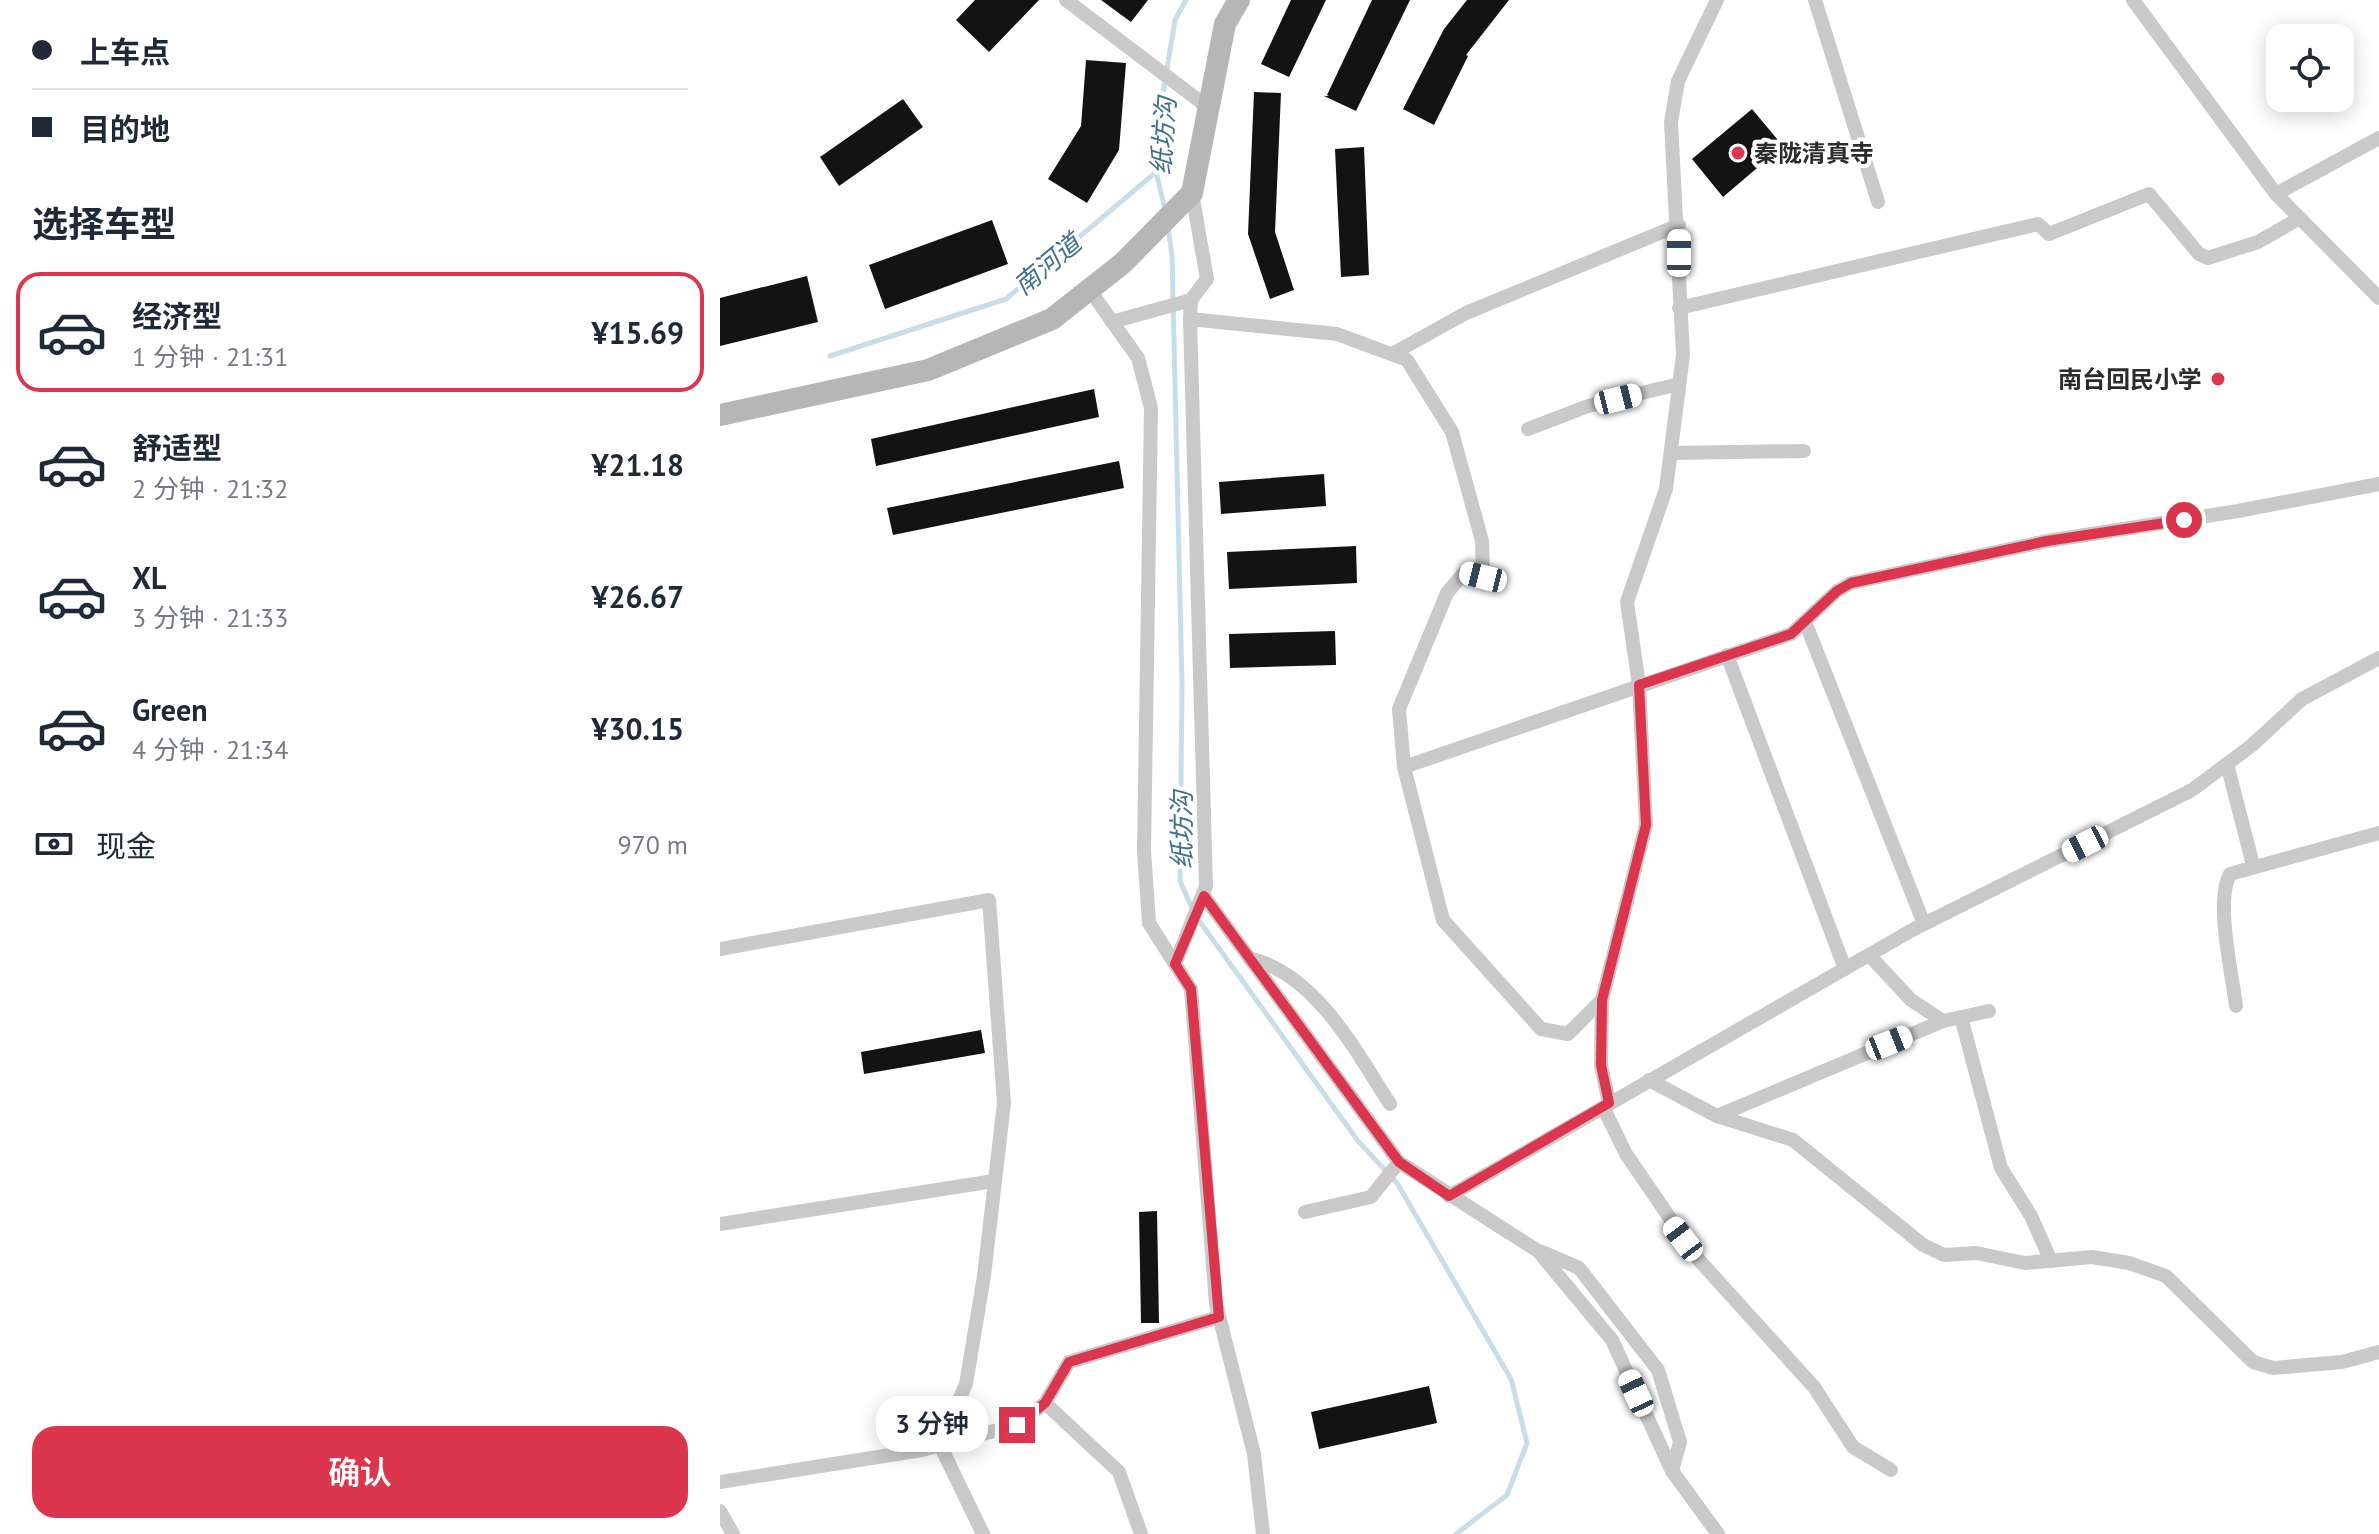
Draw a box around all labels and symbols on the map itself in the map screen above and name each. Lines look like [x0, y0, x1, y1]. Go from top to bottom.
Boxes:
water label: 纸坊沟 [1144, 93, 1182, 176]
place label: 秦陇清真寺 [1754, 138, 1874, 169]
marker: 秦陇清真寺 [1729, 144, 1747, 162]
water label: 南河道 [1007, 224, 1091, 302]
car [1667, 229, 1691, 277]
place label: 南台回民小学 [2058, 364, 2202, 395]
marker: 南台回民小学 [2209, 370, 2227, 388]
car [1592, 382, 1644, 416]
route start [2166, 502, 2202, 538]
car [1457, 560, 1509, 594]
water label: 纸坊沟 [1165, 788, 1198, 869]
car [2058, 822, 2112, 866]
car [1862, 1023, 1916, 1063]
car [1659, 1213, 1707, 1265]
car [1615, 1366, 1657, 1420]
callout: 3 分钟 [877, 1397, 989, 1453]
route end [999, 1407, 1035, 1443]

